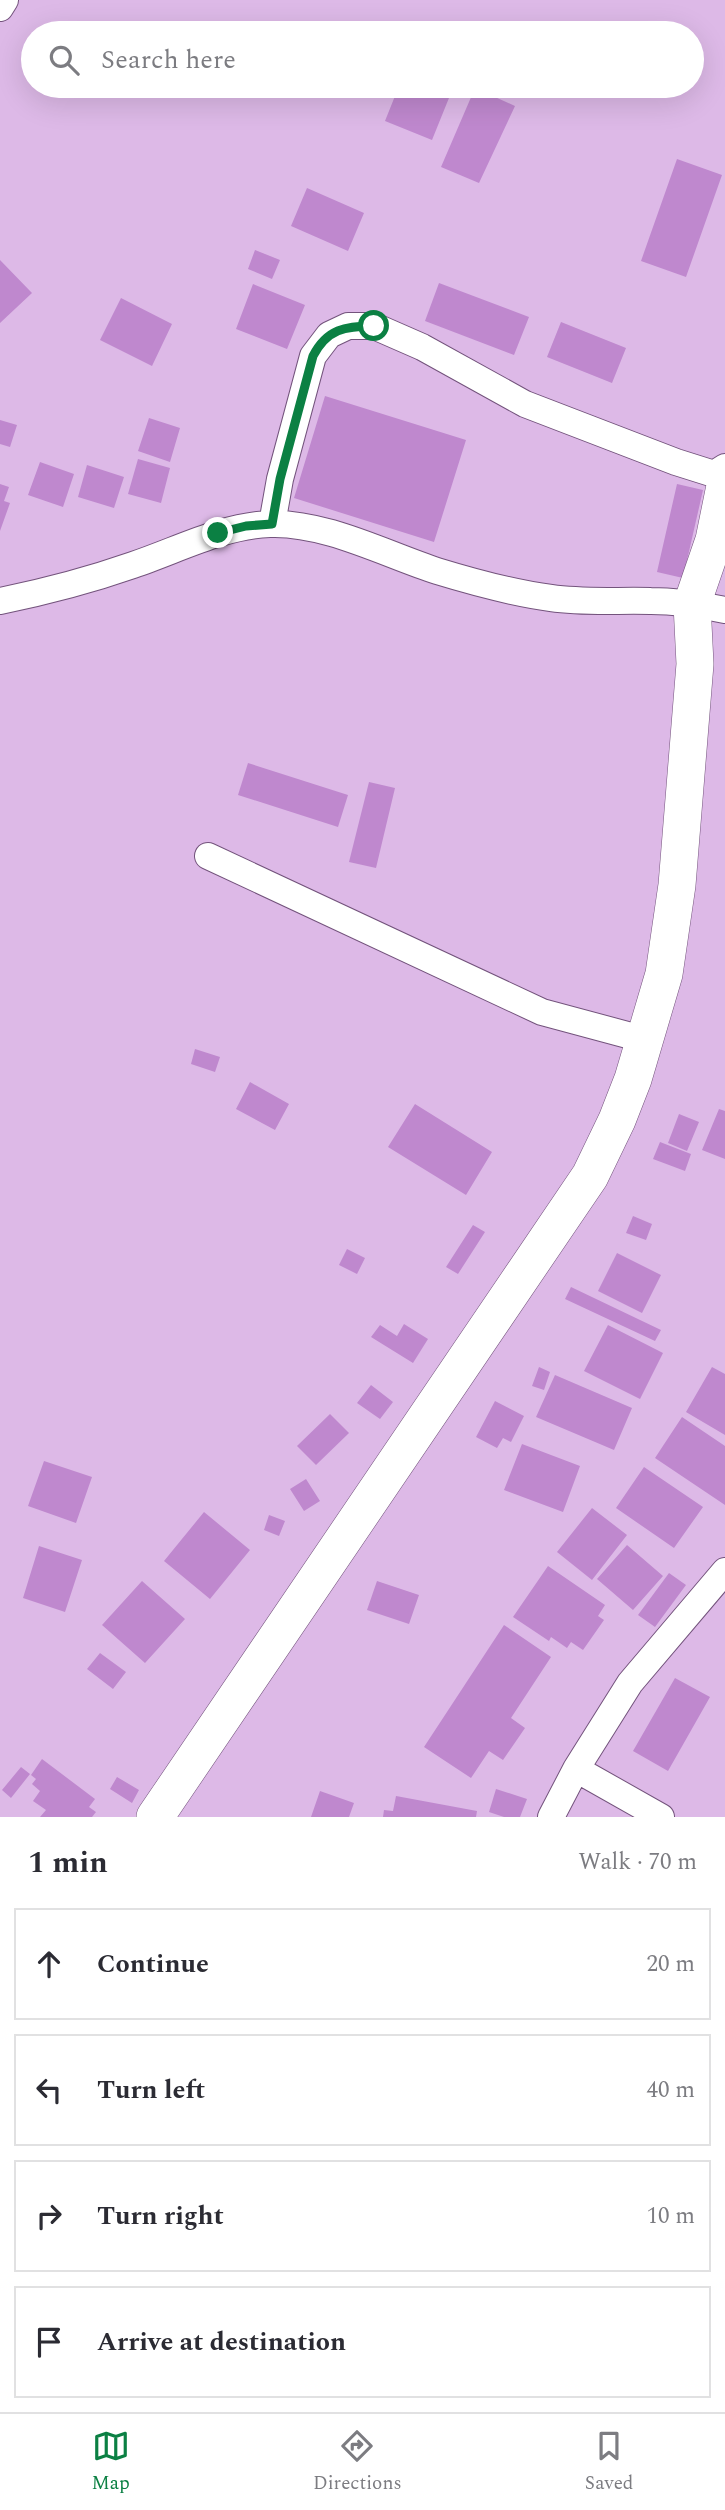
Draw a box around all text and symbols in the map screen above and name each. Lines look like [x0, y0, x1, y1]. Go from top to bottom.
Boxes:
search box [21, 21, 704, 98]
text: Search here [101, 40, 236, 80]
icon: search [45, 41, 83, 79]
route start [358, 310, 389, 341]
route end [202, 517, 233, 548]
text: 1 min [28, 1840, 108, 1886]
text: Walk · 70 m [578, 1845, 697, 1880]
text: Continue [97, 1944, 209, 1984]
icon: ahead [30, 1945, 68, 1983]
text: 20 m [646, 1947, 695, 1982]
text: Turn left [97, 2070, 205, 2110]
icon: left [30, 2071, 68, 2109]
text: 40 m [646, 2073, 695, 2108]
text: Turn right [97, 2196, 224, 2236]
icon: right [30, 2197, 68, 2235]
text: 10 m [646, 2199, 695, 2234]
text: Arrive at destination [97, 2322, 346, 2362]
icon: arrive [30, 2323, 68, 2361]
tab: Map [92, 2427, 130, 2498]
tab: Directions [313, 2427, 402, 2498]
tab: Saved [585, 2427, 633, 2498]

